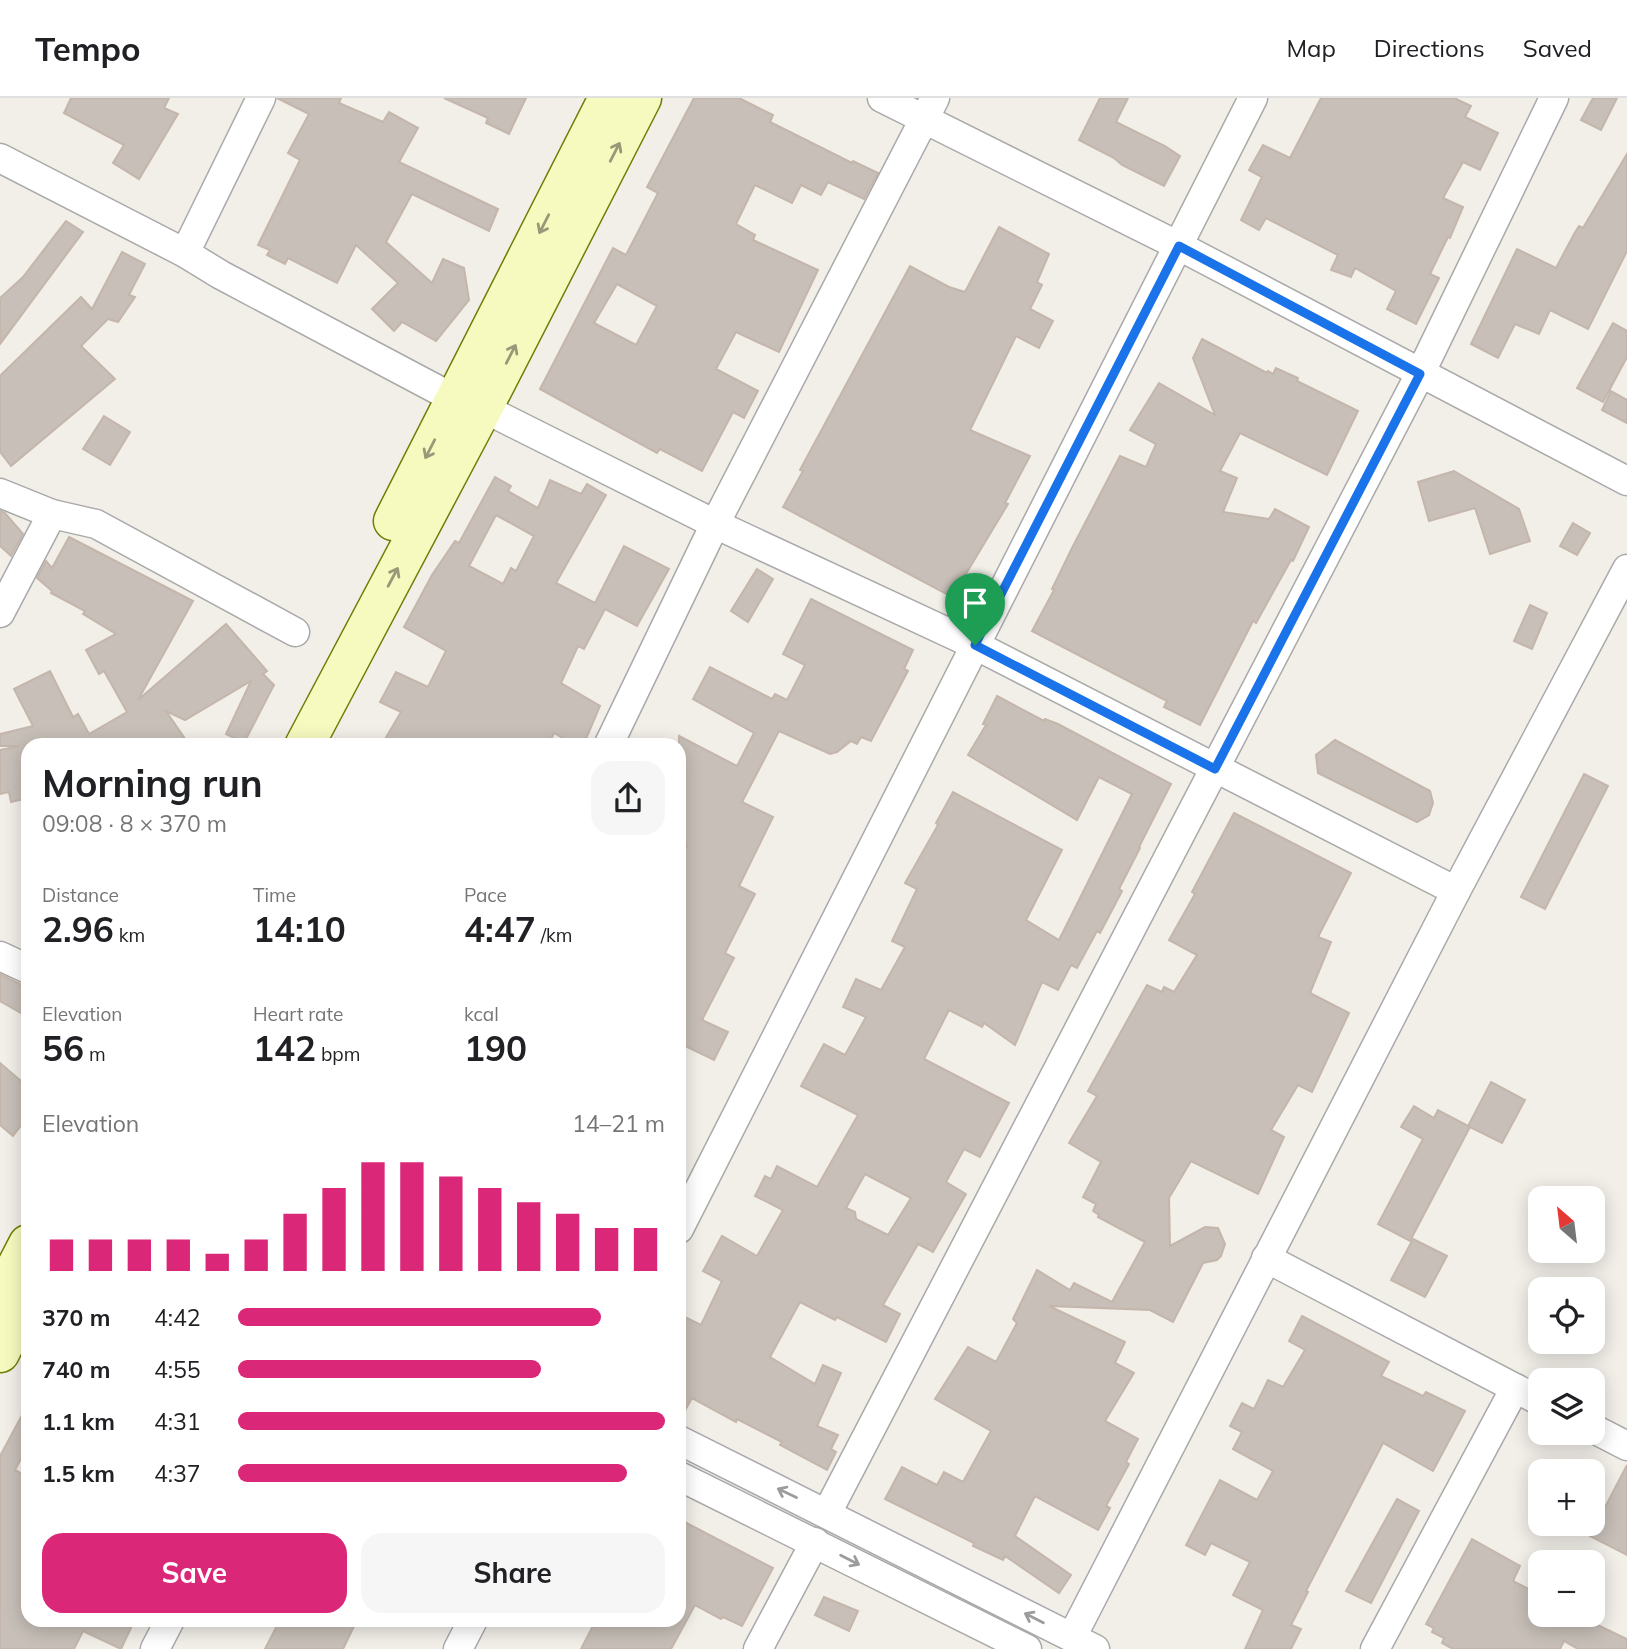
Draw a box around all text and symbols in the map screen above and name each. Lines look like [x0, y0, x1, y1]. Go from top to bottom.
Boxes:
text: Tempo [35, 28, 141, 69]
text: Map [1286, 33, 1336, 63]
text: Directions [1374, 33, 1485, 63]
text: Saved [1523, 33, 1592, 63]
one-way arrow [608, 142, 622, 163]
one-way arrow [536, 214, 550, 234]
one-way arrow [504, 344, 518, 365]
one-way arrow [422, 438, 436, 459]
one-way arrow [387, 567, 400, 588]
pin [945, 573, 1005, 645]
icon: arrive [956, 584, 994, 622]
text: Morning run [42, 759, 263, 807]
button: share [591, 761, 665, 835]
text: 09:08 · 8 × 370 m [42, 809, 227, 838]
text: Distance [42, 883, 119, 907]
text: Time [253, 883, 296, 907]
text: Pace [464, 883, 507, 907]
text: 2.96 [42, 907, 114, 951]
text: 14:10 [253, 907, 346, 951]
text: 4:47 [464, 907, 536, 951]
text: km [114, 923, 145, 947]
text: /km [536, 923, 573, 947]
text: Elevation [42, 1002, 122, 1026]
text: Heart rate [253, 1002, 343, 1026]
text: kcal [464, 1002, 499, 1026]
text: 56 [42, 1026, 84, 1070]
text: 142 [253, 1026, 316, 1070]
text: 190 [464, 1026, 527, 1070]
text: m [84, 1042, 106, 1066]
text: bpm [316, 1042, 360, 1066]
text: Elevation [42, 1109, 139, 1138]
text: 14–21 m [572, 1109, 665, 1138]
north arrow [1528, 1186, 1605, 1264]
map controls [1528, 1186, 1605, 1627]
button: locate [1528, 1277, 1605, 1354]
text: 370 m [42, 1303, 110, 1332]
text: 4:42 [154, 1303, 201, 1332]
text: 740 m [42, 1355, 110, 1384]
text: 4:55 [154, 1355, 201, 1384]
button: layers [1528, 1368, 1605, 1445]
text: 1.1 km [42, 1407, 115, 1436]
text: 4:31 [154, 1407, 201, 1436]
text: 1.5 km [42, 1459, 115, 1488]
text: 4:37 [154, 1459, 201, 1488]
button: + [1528, 1459, 1605, 1536]
one-way arrow [777, 1486, 798, 1500]
button: Save [42, 1533, 347, 1613]
button: Share [361, 1533, 665, 1613]
button: − [1528, 1550, 1605, 1627]
one-way arrow [839, 1554, 860, 1568]
one-way arrow [1024, 1610, 1045, 1624]

